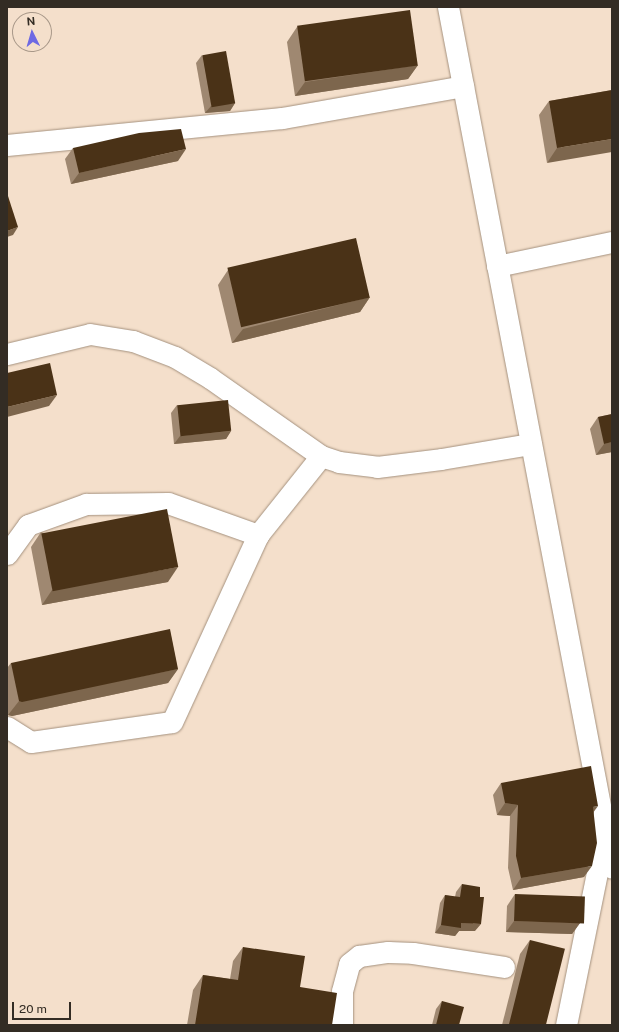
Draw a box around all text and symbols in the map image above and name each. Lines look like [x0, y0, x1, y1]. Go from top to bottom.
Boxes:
north arrow [12, 12, 52, 52]
text: N [26, 15, 36, 27]
scale bar [14, 994, 73, 1020]
text: 20 m [19, 1002, 47, 1016]

